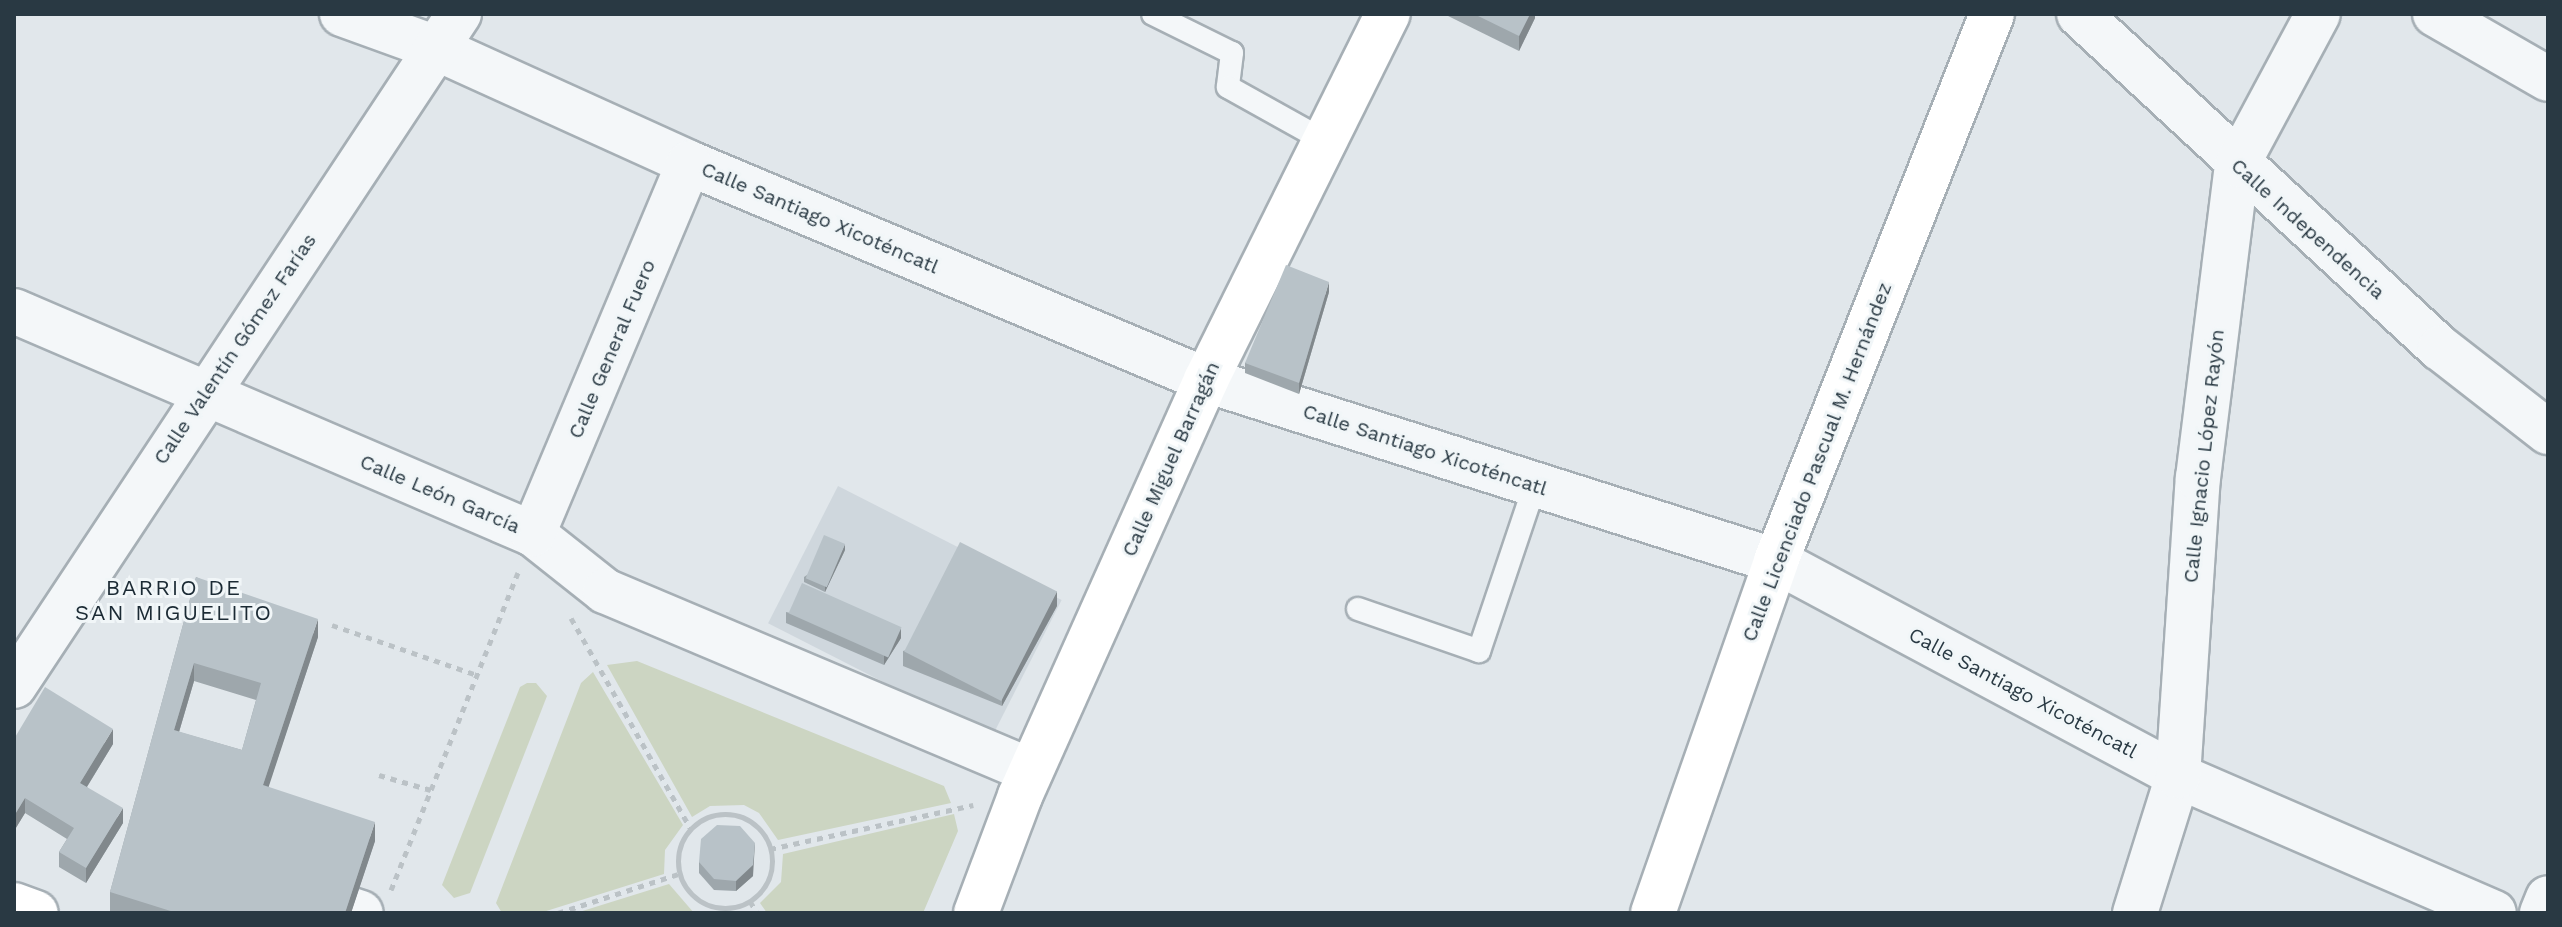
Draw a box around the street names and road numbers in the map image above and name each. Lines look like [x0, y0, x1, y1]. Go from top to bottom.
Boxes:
street label: Calle Independencia [2226, 154, 2390, 304]
street label: Calle Santiago Xicoténcatl [698, 157, 942, 279]
street label: Calle Valentín Gómez Farías [148, 229, 322, 469]
street label: Calle General Fuero [563, 256, 661, 442]
street label: Calle Licenciado Pascual M. Hernández [1737, 279, 1897, 645]
street label: Calle Ignacio López Rayón [2179, 328, 2229, 584]
street label: Calle Miguel Barragán [1117, 357, 1225, 561]
street label: Calle Santiago Xicoténcatl [1300, 399, 1550, 501]
street label: Calle León García [356, 449, 524, 539]
street label: Calle Santiago Xicoténcatl [1905, 622, 2141, 764]

